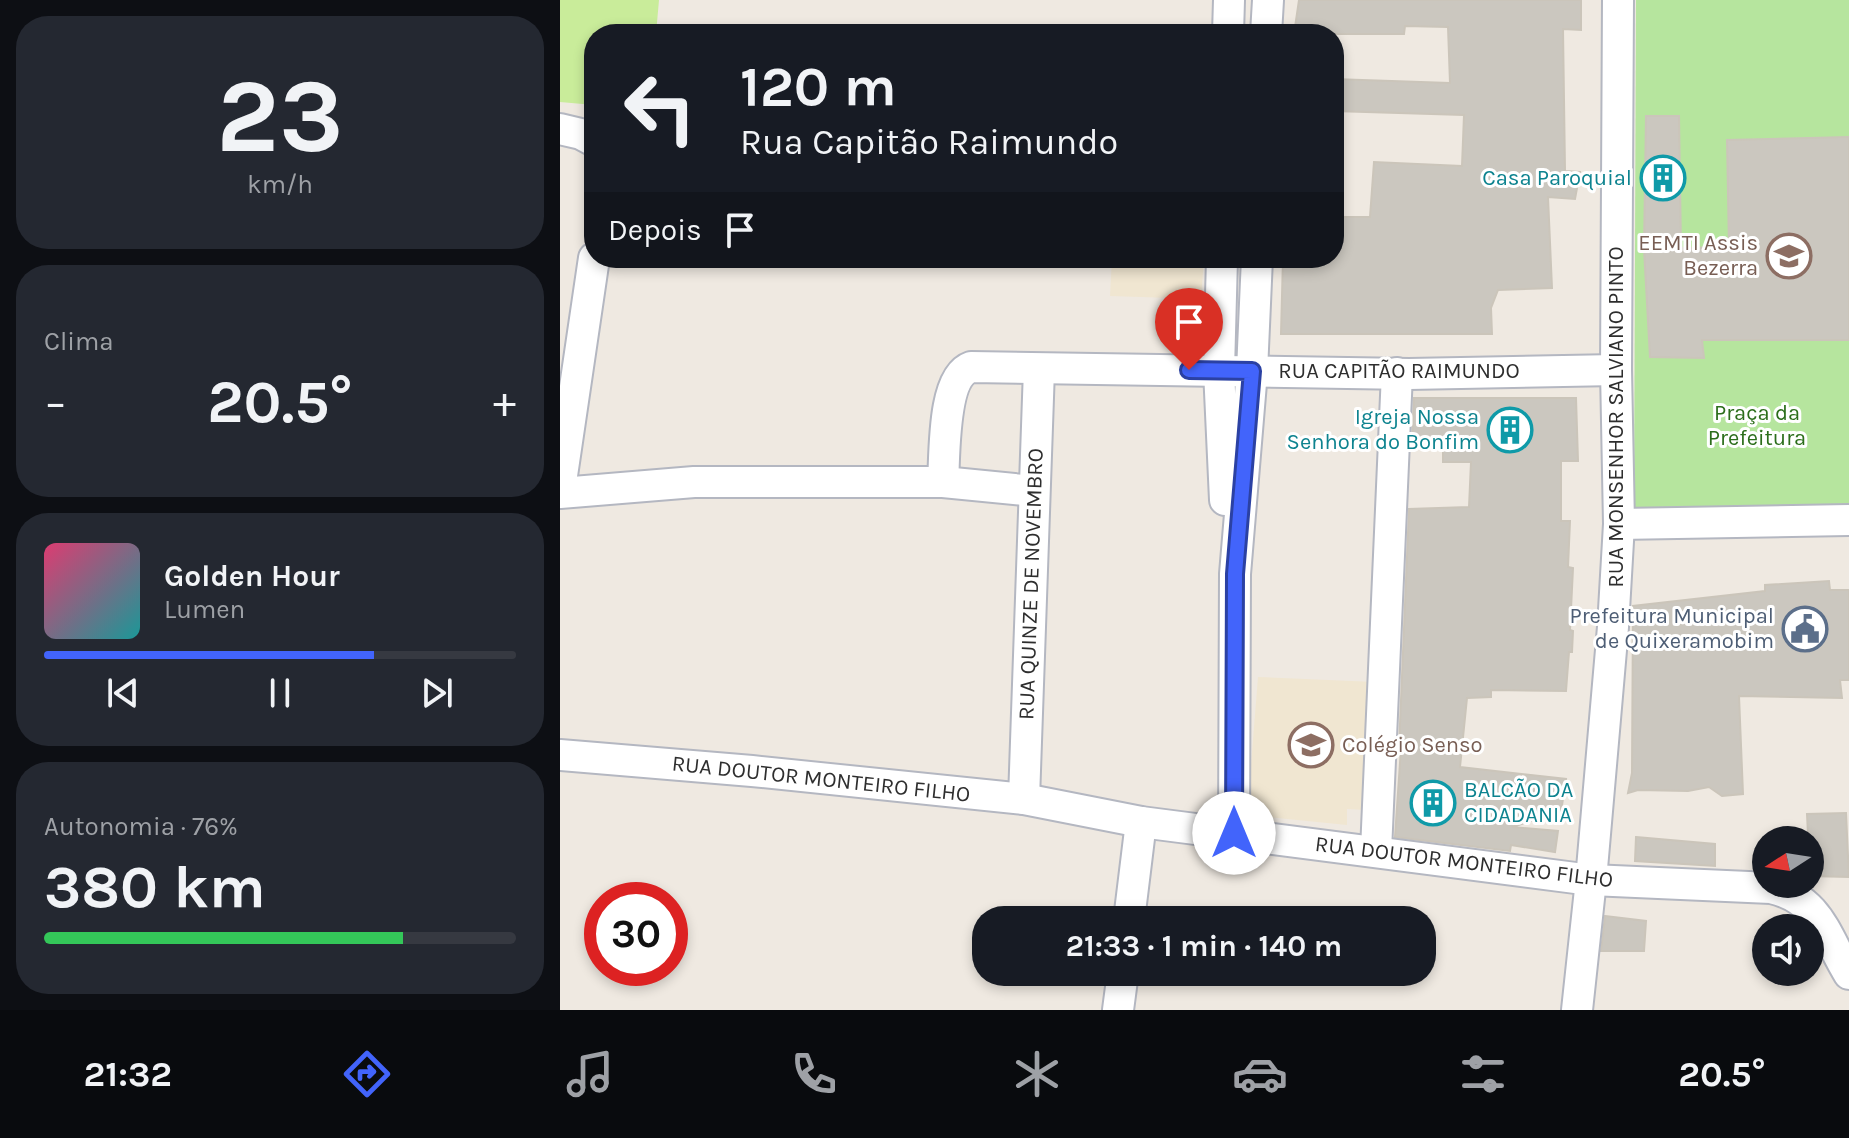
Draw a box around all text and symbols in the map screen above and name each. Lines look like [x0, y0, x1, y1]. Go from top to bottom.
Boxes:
text: 120 m [740, 54, 897, 119]
text: 23 [216, 56, 344, 177]
icon: left [608, 56, 712, 160]
text: Rua Capitão Raimundo [740, 121, 1118, 163]
building icon: Casa Paroquial [1639, 154, 1687, 202]
place label: Casa Paroquial [1482, 165, 1632, 191]
text: km/h [247, 169, 313, 200]
icon: arrive [718, 208, 762, 252]
text: Depois [608, 212, 702, 248]
place label: EEMTI Assis Bezerra [1638, 230, 1758, 281]
school or university icon: EEMTI Assis Bezerra [1765, 232, 1813, 280]
street label: RUA MONSENHOR SALVIANO PINTO [1603, 246, 1629, 588]
pin [1155, 288, 1223, 370]
icon: arrive [1167, 300, 1211, 344]
text: Clima [44, 326, 114, 357]
street label: RUA CAPITÃO RAIMUNDO [1278, 358, 1520, 384]
text: 20.5° [207, 367, 353, 437]
text: − [44, 377, 67, 428]
text: + [493, 377, 516, 428]
park label: Praça da Prefeitura [1708, 400, 1806, 451]
place label: Igreja Nossa Senhora do Bonfim [1287, 404, 1479, 455]
building icon: Igreja Nossa Senhora do Bonfim [1486, 406, 1534, 454]
street label: RUA QUINZE DE NOVEMBRO [1013, 448, 1049, 720]
text: Golden Hour [164, 558, 340, 594]
text: Lumen [164, 594, 245, 625]
place label: Prefeitura Municipal de Quixeramobim [1569, 603, 1774, 654]
public building icon: Prefeitura Municipal de Quixeramobim [1781, 605, 1829, 653]
icon: previous [101, 671, 145, 715]
icon: pause [258, 671, 302, 715]
icon: next [415, 671, 459, 715]
school or university icon: Colégio Senso [1287, 721, 1335, 769]
place label: Colégio Senso [1342, 732, 1483, 758]
street label: RUA DOUTOR MONTEIRO FILHO [671, 750, 971, 808]
place label: BALCÃO DA CIDADANIA [1464, 777, 1574, 828]
building icon: BALCÃO DA CIDADANIA [1409, 779, 1457, 827]
position arrow [1192, 791, 1276, 875]
text: Autonomia · 76% [44, 811, 238, 842]
north arrow [1752, 826, 1824, 898]
map controls [1752, 826, 1824, 986]
street label: RUA DOUTOR MONTEIRO FILHO [1314, 831, 1614, 893]
text: 380 km [44, 852, 266, 922]
speed limit sign: 30 [584, 882, 688, 986]
button: sound [1752, 914, 1824, 986]
text: 21:33 · 1 min · 140 m [1066, 928, 1342, 964]
icon: directions [339, 1046, 395, 1102]
icon: music [562, 1046, 618, 1102]
icon: phone [786, 1046, 842, 1102]
icon: climate [1009, 1046, 1065, 1102]
icon: car [1232, 1046, 1288, 1102]
icon: filters [1455, 1046, 1511, 1102]
text: 21:32 [84, 1053, 172, 1095]
text: 20.5° [1678, 1053, 1765, 1095]

